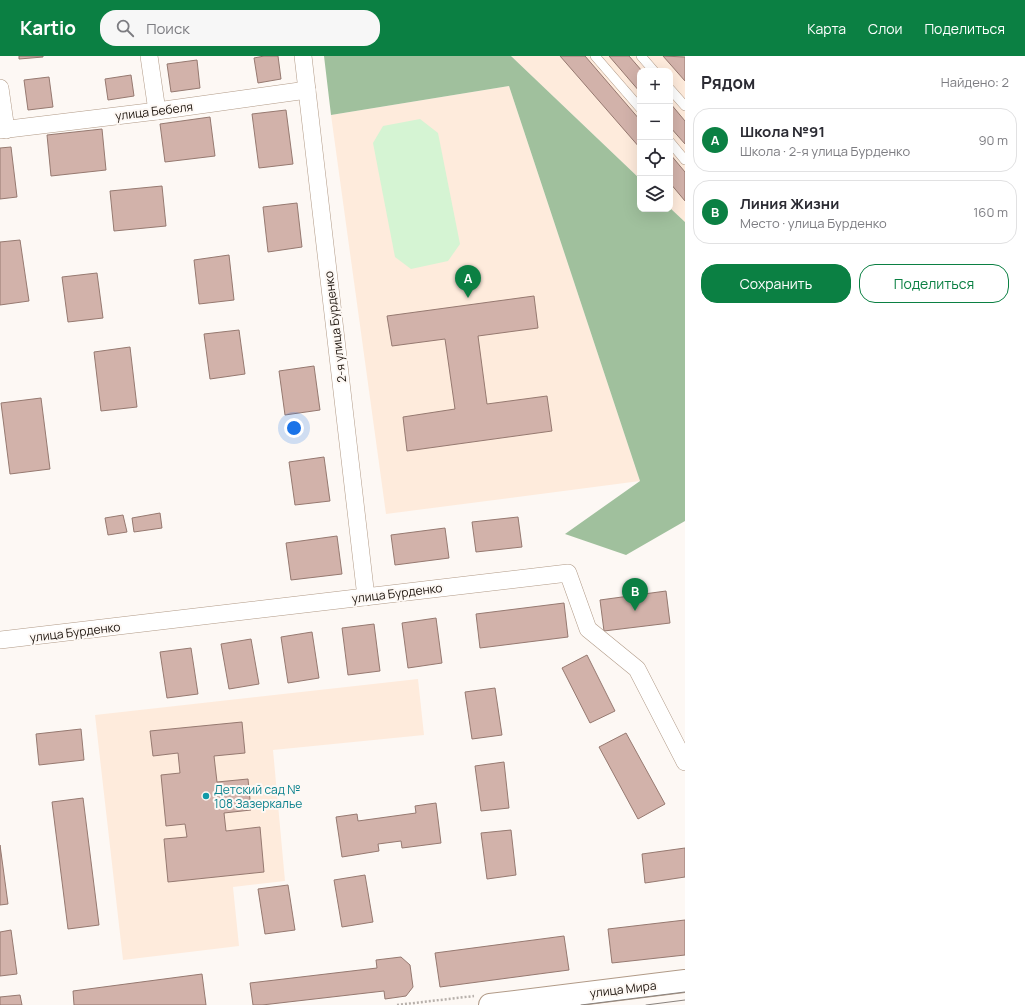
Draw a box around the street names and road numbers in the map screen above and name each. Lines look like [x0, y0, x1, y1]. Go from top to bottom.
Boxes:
street label: улица Бебеля [114, 98, 194, 124]
street label: 2-я улица Бурденко [320, 270, 350, 384]
street label: улица Бурденко [351, 579, 443, 607]
street label: улица Бурденко [29, 618, 121, 646]
street label: улица Мира [589, 976, 657, 1002]

